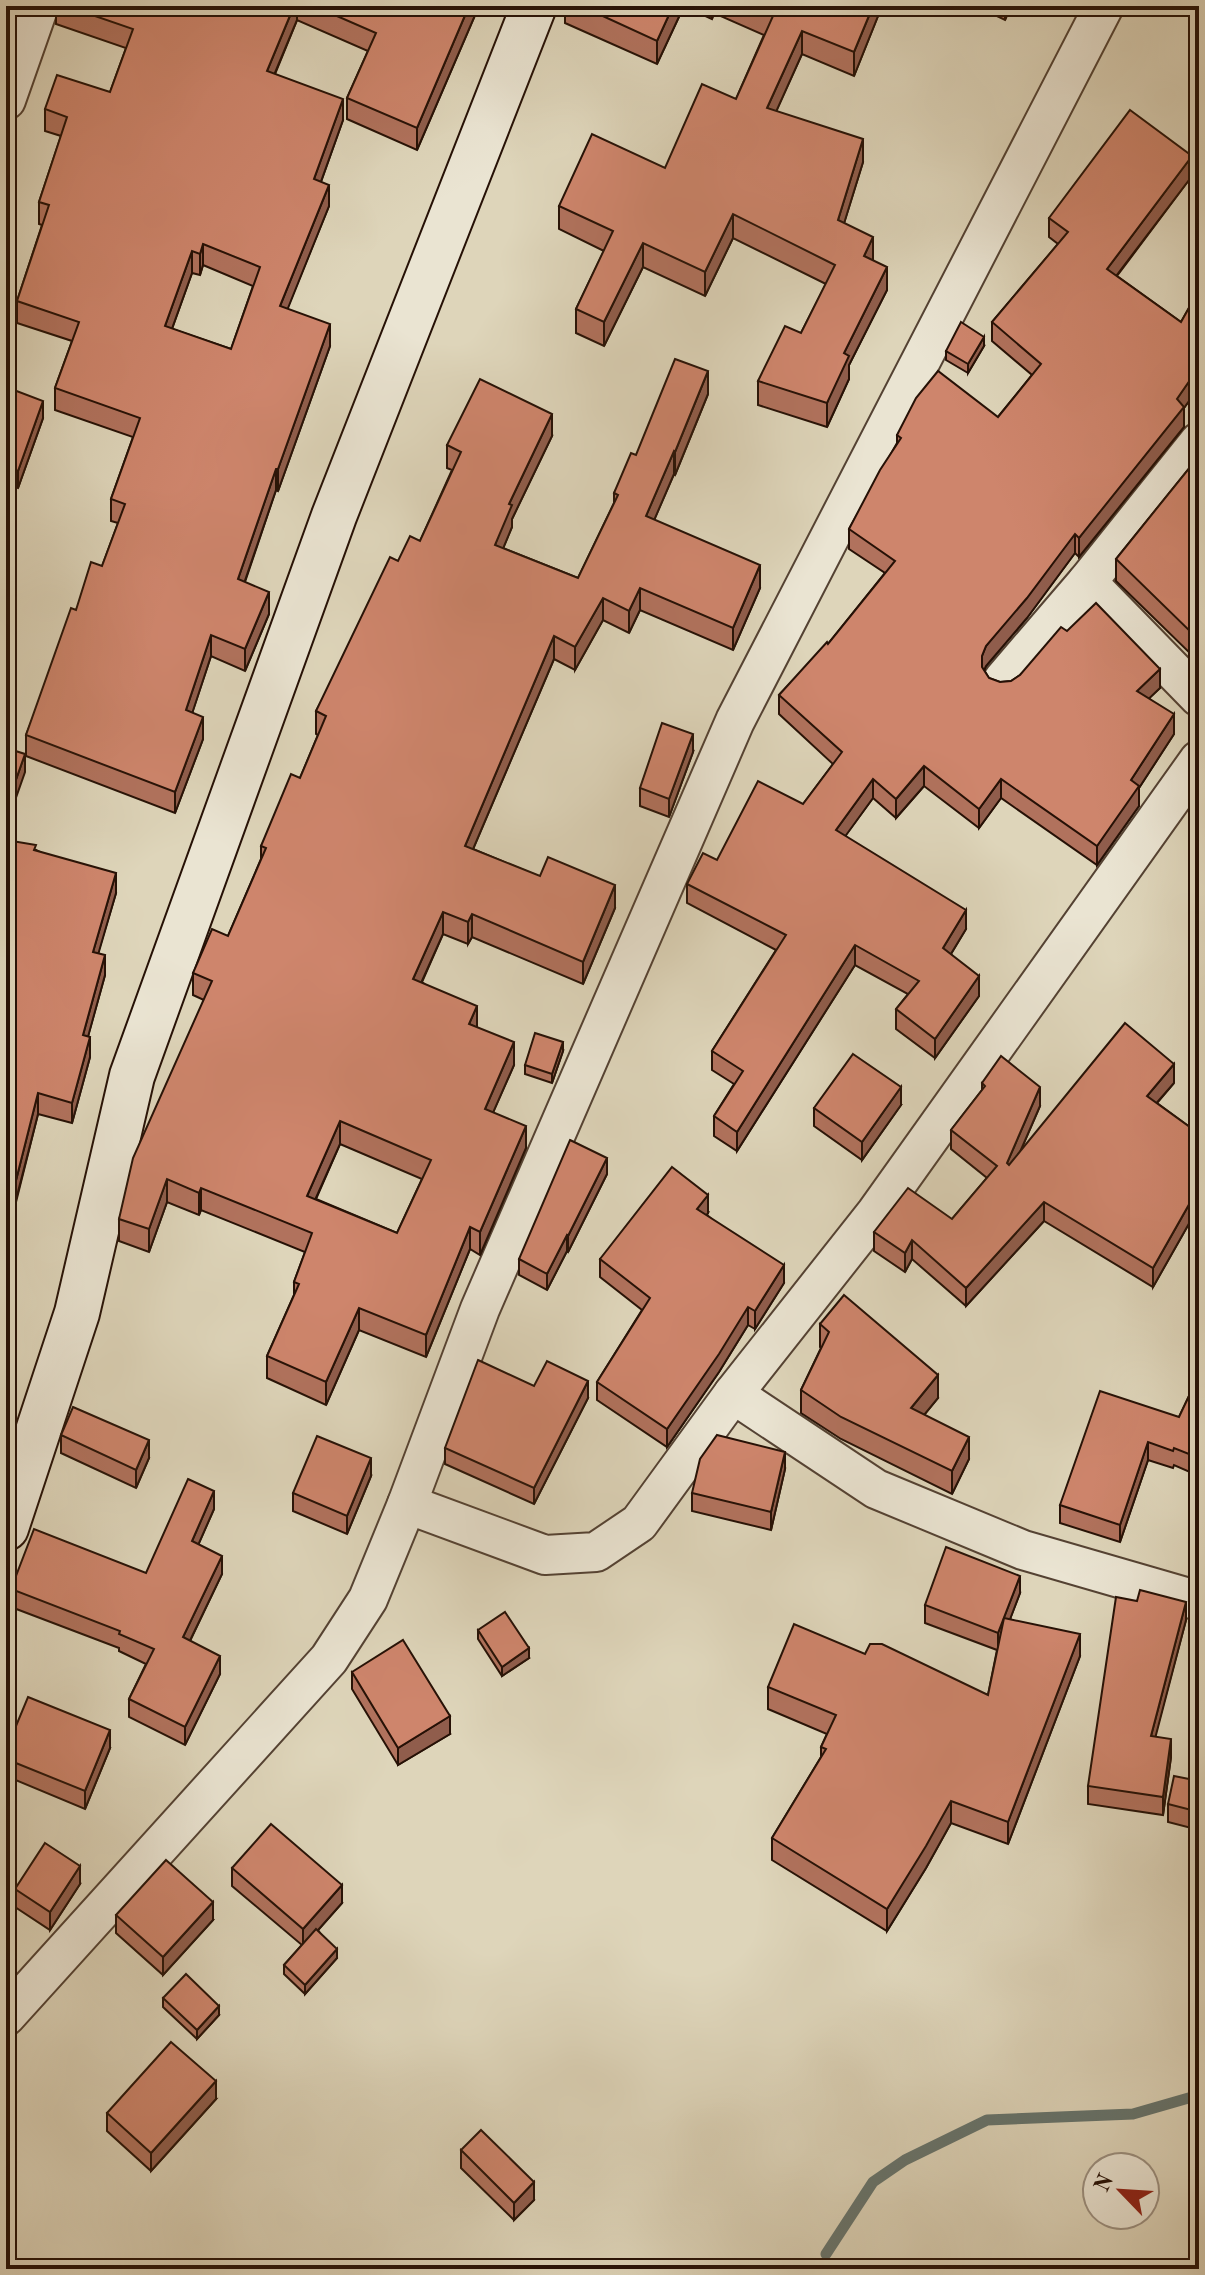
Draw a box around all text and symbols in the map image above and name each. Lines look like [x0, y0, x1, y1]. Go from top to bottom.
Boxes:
north arrow [1081, 2151, 1161, 2231]
text: N [1091, 2171, 1118, 2196]

